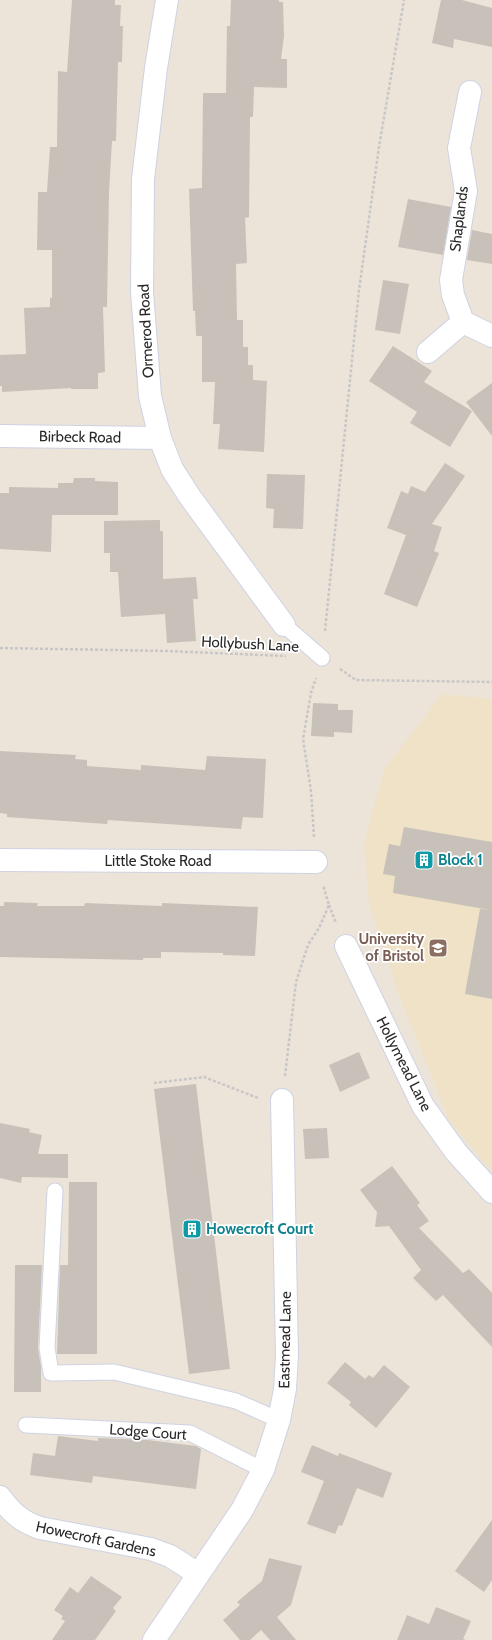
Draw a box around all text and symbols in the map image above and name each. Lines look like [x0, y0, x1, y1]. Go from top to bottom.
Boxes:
street label: Shaplands [446, 185, 472, 253]
street label: Ormerod Road [135, 284, 157, 378]
street label: Birbeck Road [39, 427, 121, 447]
street label: Hollybush Lane [201, 632, 300, 656]
building icon: Block 1 [413, 849, 435, 871]
place label: Block 1 [438, 851, 483, 869]
street label: Little Stoke Road [104, 852, 212, 870]
place label: University of Bristol [358, 930, 425, 965]
school or university icon: University of Bristol [427, 937, 449, 959]
street label: Hollymead Lane [372, 1014, 436, 1115]
building icon: Howecroft Court [181, 1218, 203, 1240]
place label: Howecroft Court [206, 1220, 313, 1238]
street label: Eastmead Lane [275, 1291, 295, 1389]
street label: Lodge Court [109, 1420, 187, 1444]
street label: Howecroft Gardens [34, 1517, 158, 1561]

